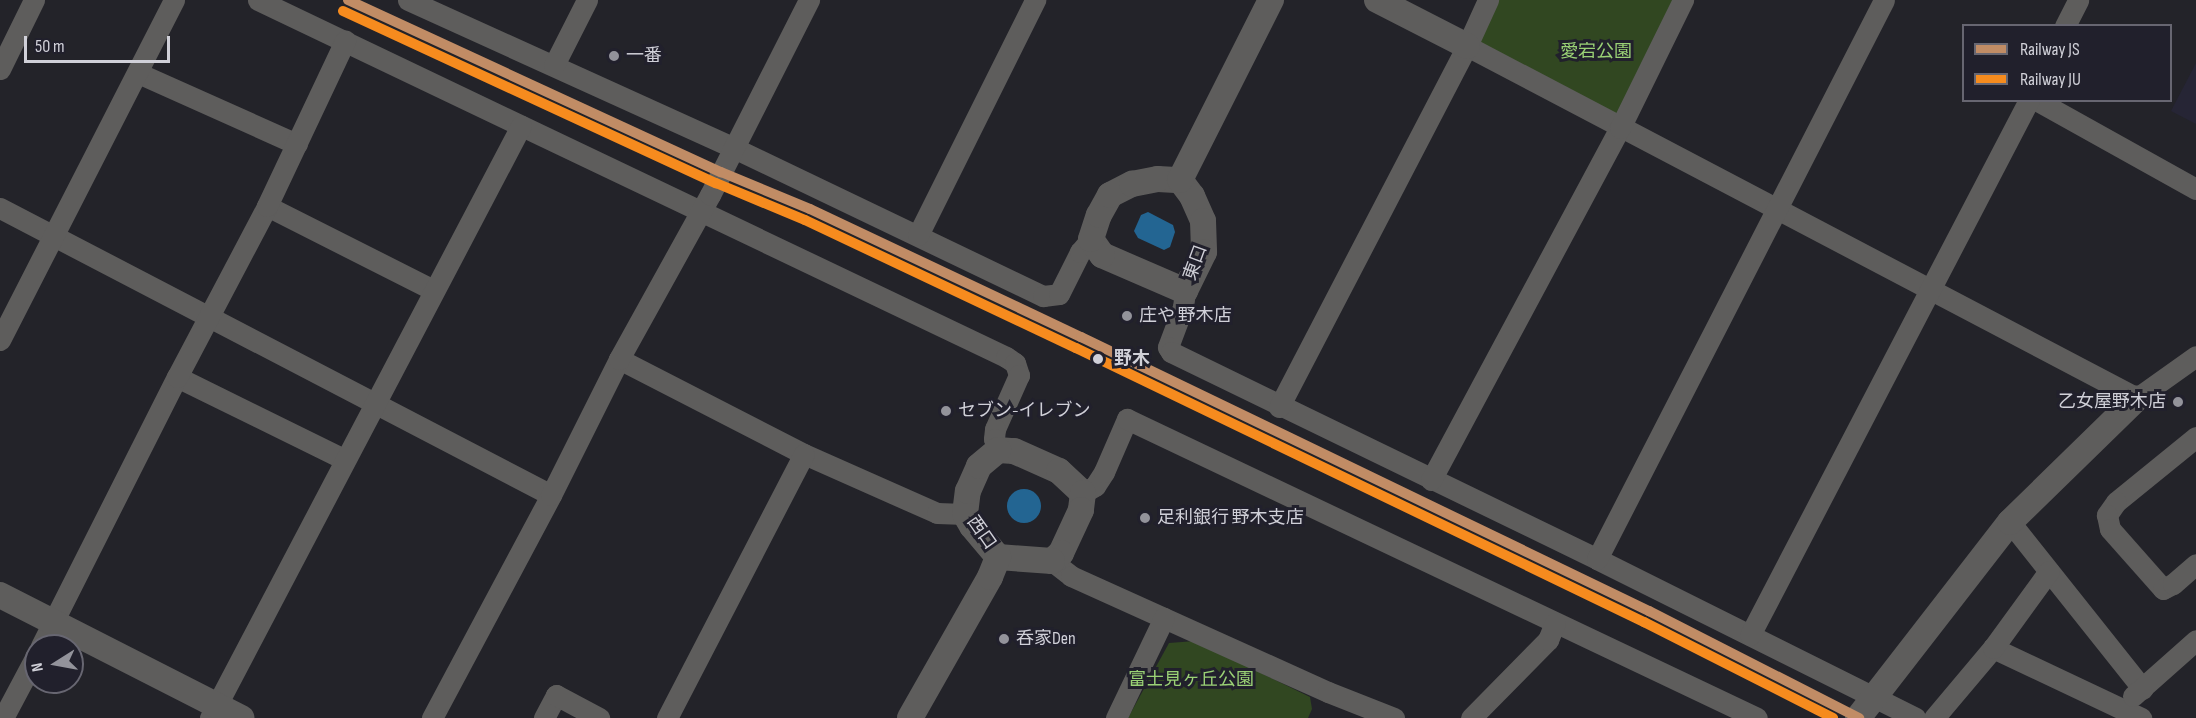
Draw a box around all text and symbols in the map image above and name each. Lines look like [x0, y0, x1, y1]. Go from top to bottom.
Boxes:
scale bar [27, 24, 172, 62]
legend [1962, 24, 2172, 102]
text: 50 m [35, 36, 65, 57]
text: Railway JS [2020, 39, 2080, 60]
park label: 愛宕公園 [1560, 41, 1632, 63]
place label: 一番 [626, 45, 662, 67]
marker: 一番 [607, 49, 621, 63]
text: Railway JU [2020, 69, 2081, 90]
street label: 東口 [1180, 242, 1212, 284]
place label: 庄や 野木店 [1139, 305, 1232, 327]
marker: 庄や 野木店 [1120, 309, 1134, 323]
marker: 野木 [1087, 348, 1109, 370]
place label: 野木 [1114, 348, 1150, 370]
place label: 乙女屋野木店 [2058, 391, 2166, 413]
marker: 乙女屋野木店 [2171, 395, 2185, 409]
place label: セブン-イレブン [958, 400, 1091, 422]
marker: セブン-イレブン [939, 404, 953, 418]
place label: 足利銀行 野木支店 [1157, 507, 1304, 529]
marker: 足利銀行 野木支店 [1138, 511, 1152, 525]
street label: 西口 [962, 512, 1000, 554]
place label: 呑家Den [1016, 628, 1076, 650]
marker: 呑家Den [997, 632, 1011, 646]
north arrow [24, 634, 84, 694]
text: N [28, 661, 48, 673]
park label: 富士見ヶ丘公園 [1128, 669, 1254, 691]

